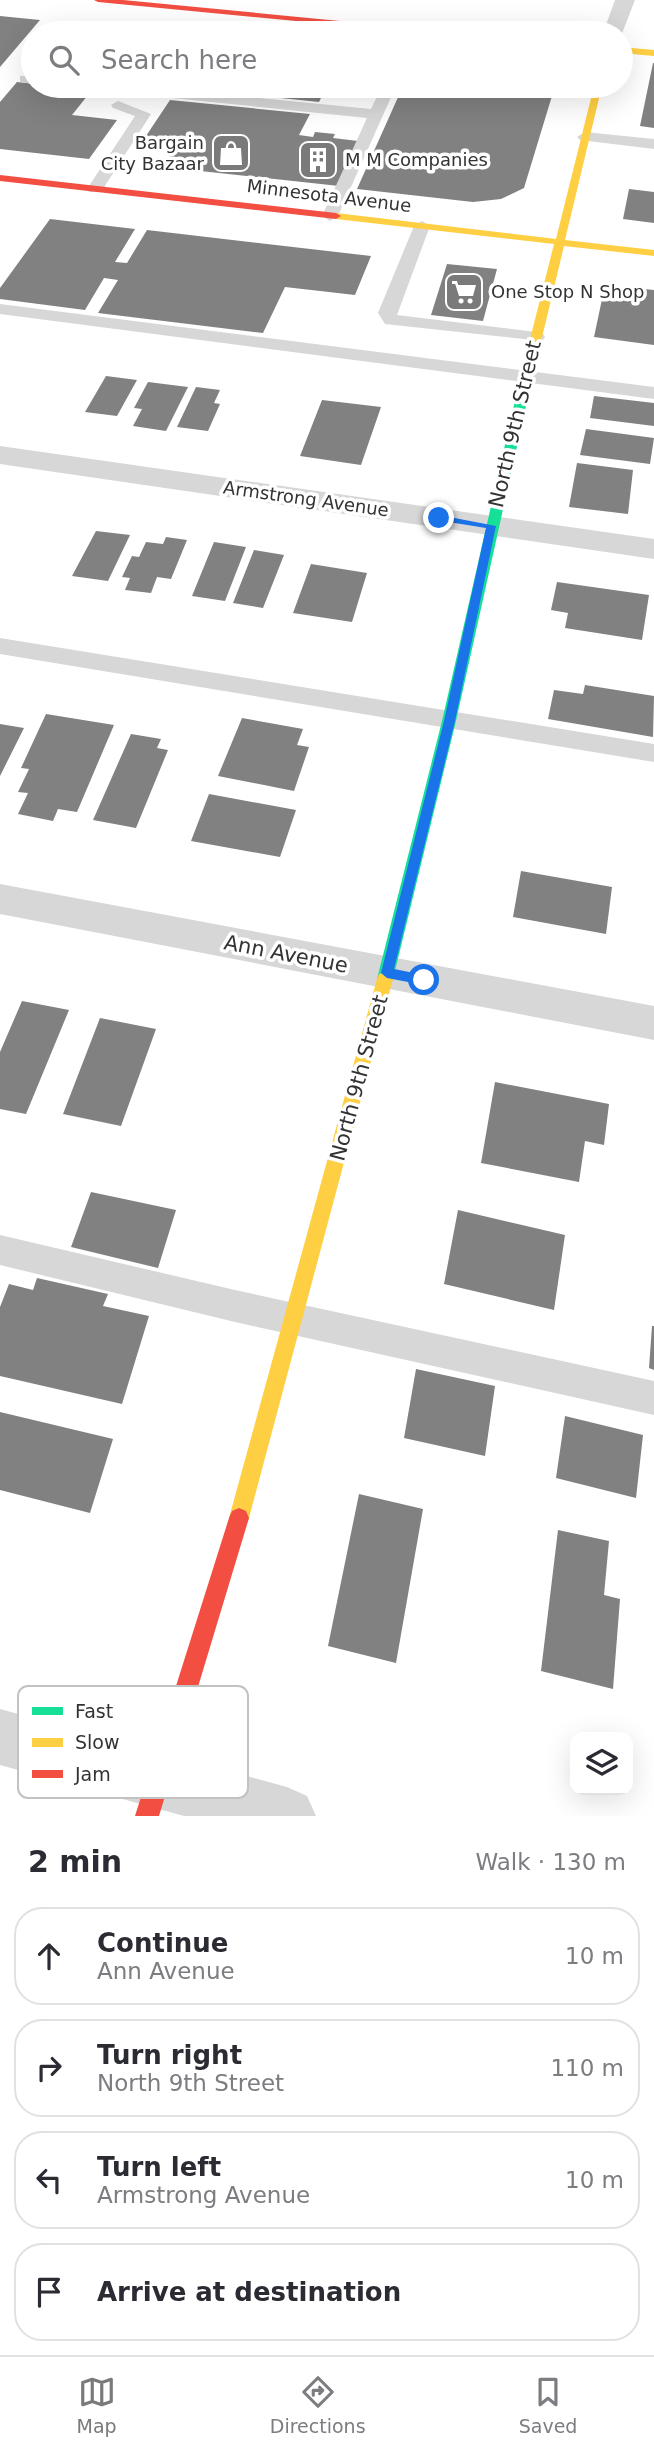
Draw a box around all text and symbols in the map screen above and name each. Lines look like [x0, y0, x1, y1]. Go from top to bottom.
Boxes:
search box [21, 21, 633, 98]
icon: search [45, 41, 83, 79]
text: Search here [101, 45, 257, 75]
place label: Bargain City Bazaar [101, 132, 205, 174]
shop icon: Bargain City Bazaar [210, 132, 252, 174]
building icon: M M Companies [297, 139, 339, 181]
place label: M M Companies [345, 149, 488, 170]
street label: Minnesota Avenue [246, 175, 412, 216]
supermarket icon: One Stop N Shop [443, 271, 485, 313]
place label: One Stop N Shop [491, 281, 644, 302]
street label: North 9th Street [484, 338, 546, 510]
street label: Armstrong Avenue [222, 476, 390, 521]
route end [423, 502, 454, 533]
street label: Ann Avenue [222, 930, 350, 978]
route start [408, 964, 439, 995]
street label: North 9th Street [325, 992, 393, 1164]
legend [18, 1686, 248, 1798]
text: Fast [75, 1700, 113, 1722]
text: Slow [75, 1731, 120, 1753]
map controls [570, 1732, 633, 1795]
button: layers [570, 1732, 633, 1795]
text: Jam [74, 1763, 111, 1785]
text: 2 min [28, 1844, 122, 1879]
text: Walk · 130 m [475, 1849, 626, 1875]
text: Continue [97, 1928, 228, 1958]
icon: ahead [30, 1937, 68, 1975]
text: 10 m [565, 1943, 624, 1969]
text: Ann Avenue [97, 1958, 235, 1984]
text: Turn right [97, 2040, 242, 2070]
icon: right [30, 2049, 68, 2087]
text: 110 m [550, 2055, 624, 2081]
text: North 9th Street [97, 2070, 284, 2096]
text: Turn left [97, 2152, 221, 2182]
icon: left [30, 2161, 68, 2199]
text: 10 m [565, 2167, 624, 2193]
text: Armstrong Avenue [97, 2182, 310, 2208]
icon: arrive [30, 2273, 68, 2311]
text: Arrive at destination [97, 2277, 401, 2307]
tab: Map [77, 2373, 117, 2437]
tab: Directions [270, 2373, 366, 2437]
tab: Saved [519, 2373, 577, 2437]

